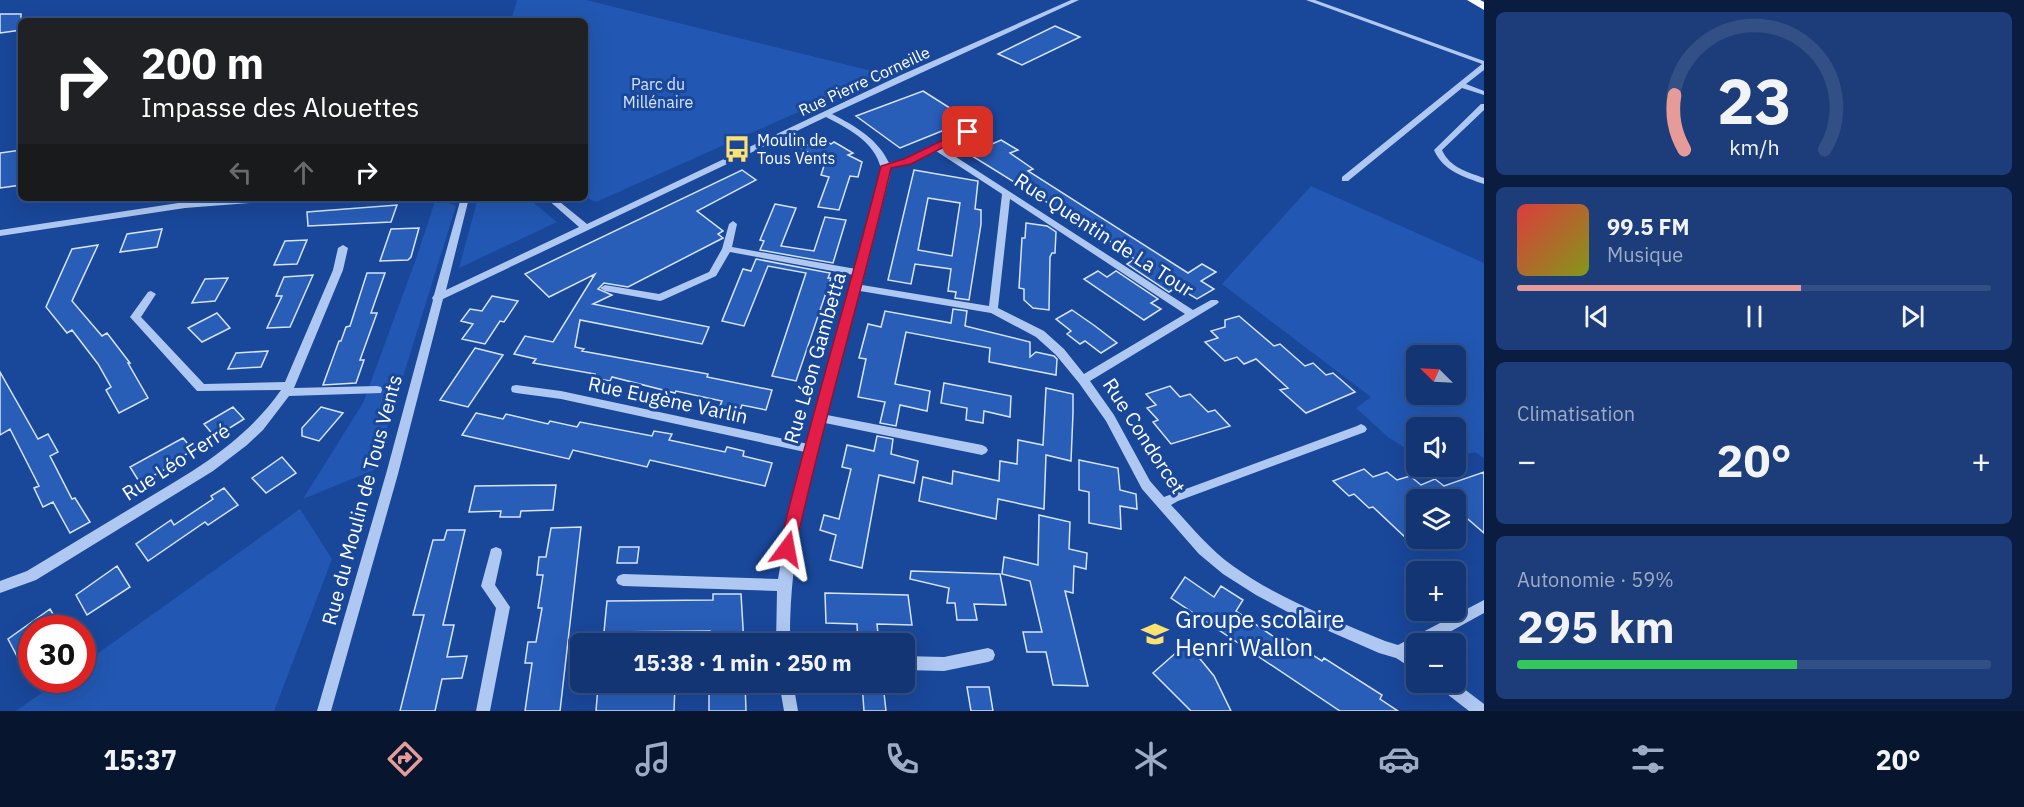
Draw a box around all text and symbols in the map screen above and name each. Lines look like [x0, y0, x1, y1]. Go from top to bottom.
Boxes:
text: 200 m [141, 36, 264, 91]
icon: right [42, 42, 120, 120]
street label: Rue Pierre Corneille [795, 42, 933, 120]
text: 23 [1717, 61, 1791, 142]
park label: Parc du Millénaire [623, 74, 694, 112]
text: Impasse des Alouettes [141, 89, 419, 124]
pin [942, 106, 993, 157]
icon: arrive [951, 115, 984, 148]
place label: Moulin de Tous Vents [757, 130, 835, 168]
bus stop icon: Moulin de Tous Vents [722, 134, 752, 164]
text: km/h [1729, 134, 1779, 162]
icon: left [224, 156, 257, 189]
icon: ahead [287, 156, 320, 189]
icon: right [350, 156, 383, 189]
street label: Rue Quentin de La Tour [1009, 166, 1199, 303]
text: 99.5 FM [1607, 212, 1690, 241]
text: Musique [1607, 241, 1683, 268]
street label: Rue Léon Gambetta [777, 269, 852, 447]
icon: previous [1580, 300, 1613, 333]
icon: pause [1738, 300, 1771, 333]
icon: next [1896, 300, 1929, 333]
north arrow [1406, 345, 1466, 405]
map controls [1406, 345, 1466, 693]
street label: Rue Eugène Varlin [586, 369, 751, 430]
street label: Rue du Moulin de Tous Vents [315, 372, 408, 628]
street label: Rue Condorcet [1097, 373, 1192, 499]
text: Climatisation [1517, 400, 1635, 427]
street label: Rue Léo Ferré [116, 417, 235, 507]
button: sound [1406, 417, 1466, 477]
text: 20° [1716, 431, 1792, 489]
text: − [1517, 439, 1537, 482]
text: + [1971, 439, 1991, 482]
button: layers [1406, 489, 1466, 549]
position arrow [755, 517, 819, 581]
button: + [1406, 561, 1466, 621]
text: Autonomie · 59% [1517, 566, 1674, 593]
text: 295 km [1517, 597, 1675, 655]
place label: Groupe scolaire Henri Wallon [1175, 603, 1344, 663]
speed limit sign: 30 [18, 615, 96, 693]
school or university icon: Groupe scolaire Henri Wallon [1140, 619, 1170, 649]
button: − [1406, 633, 1466, 693]
text: 15:38 · 1 min · 250 m [633, 648, 852, 677]
icon: directions [384, 738, 426, 780]
icon: music [632, 738, 674, 780]
icon: phone [881, 738, 923, 780]
icon: climate [1130, 738, 1172, 780]
icon: car [1378, 738, 1420, 780]
icon: filters [1627, 738, 1669, 780]
text: 15:37 [103, 742, 177, 777]
text: 20° [1876, 742, 1921, 777]

